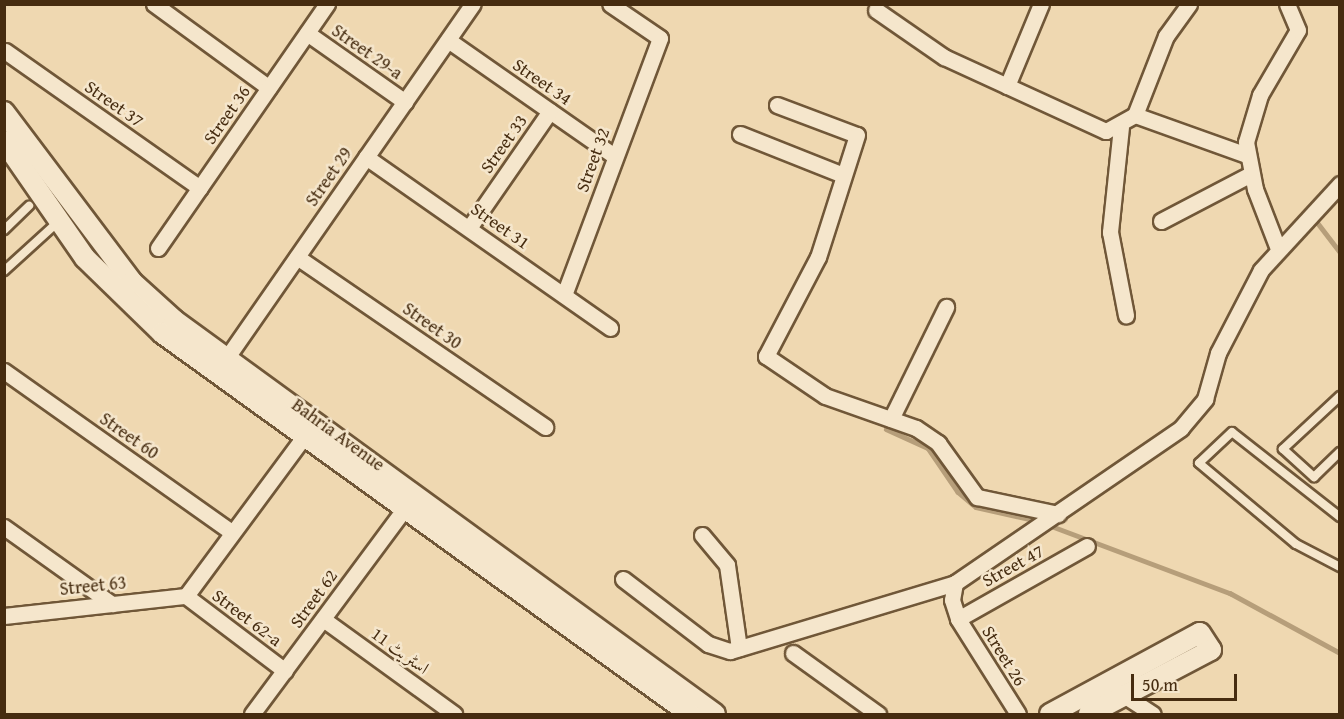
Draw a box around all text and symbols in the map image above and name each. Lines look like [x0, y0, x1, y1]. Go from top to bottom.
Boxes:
street label: Street 29-a [327, 20, 407, 84]
street label: Street 34 [508, 54, 576, 110]
street label: Street 37 [80, 76, 148, 132]
street label: Street 36 [199, 81, 255, 149]
street label: Street 33 [476, 110, 532, 178]
street label: Street 32 [571, 125, 615, 195]
street label: Street 29 [301, 143, 357, 211]
street label: Street 31 [466, 198, 534, 254]
street label: Street 30 [398, 298, 466, 354]
street label: Bahria Avenue [288, 394, 388, 476]
street label: Street 60 [95, 408, 163, 464]
street label: Street 47 [979, 540, 1047, 592]
street label: Street 62 [286, 566, 342, 632]
street label: Street 63 [59, 572, 127, 600]
street label: Street 62-a [208, 585, 286, 651]
street label: Street 26 [977, 622, 1031, 690]
street label: اسٹریٹ 11 [367, 623, 433, 679]
scale bar [1134, 662, 1240, 700]
text: 50 m [1142, 671, 1178, 698]

